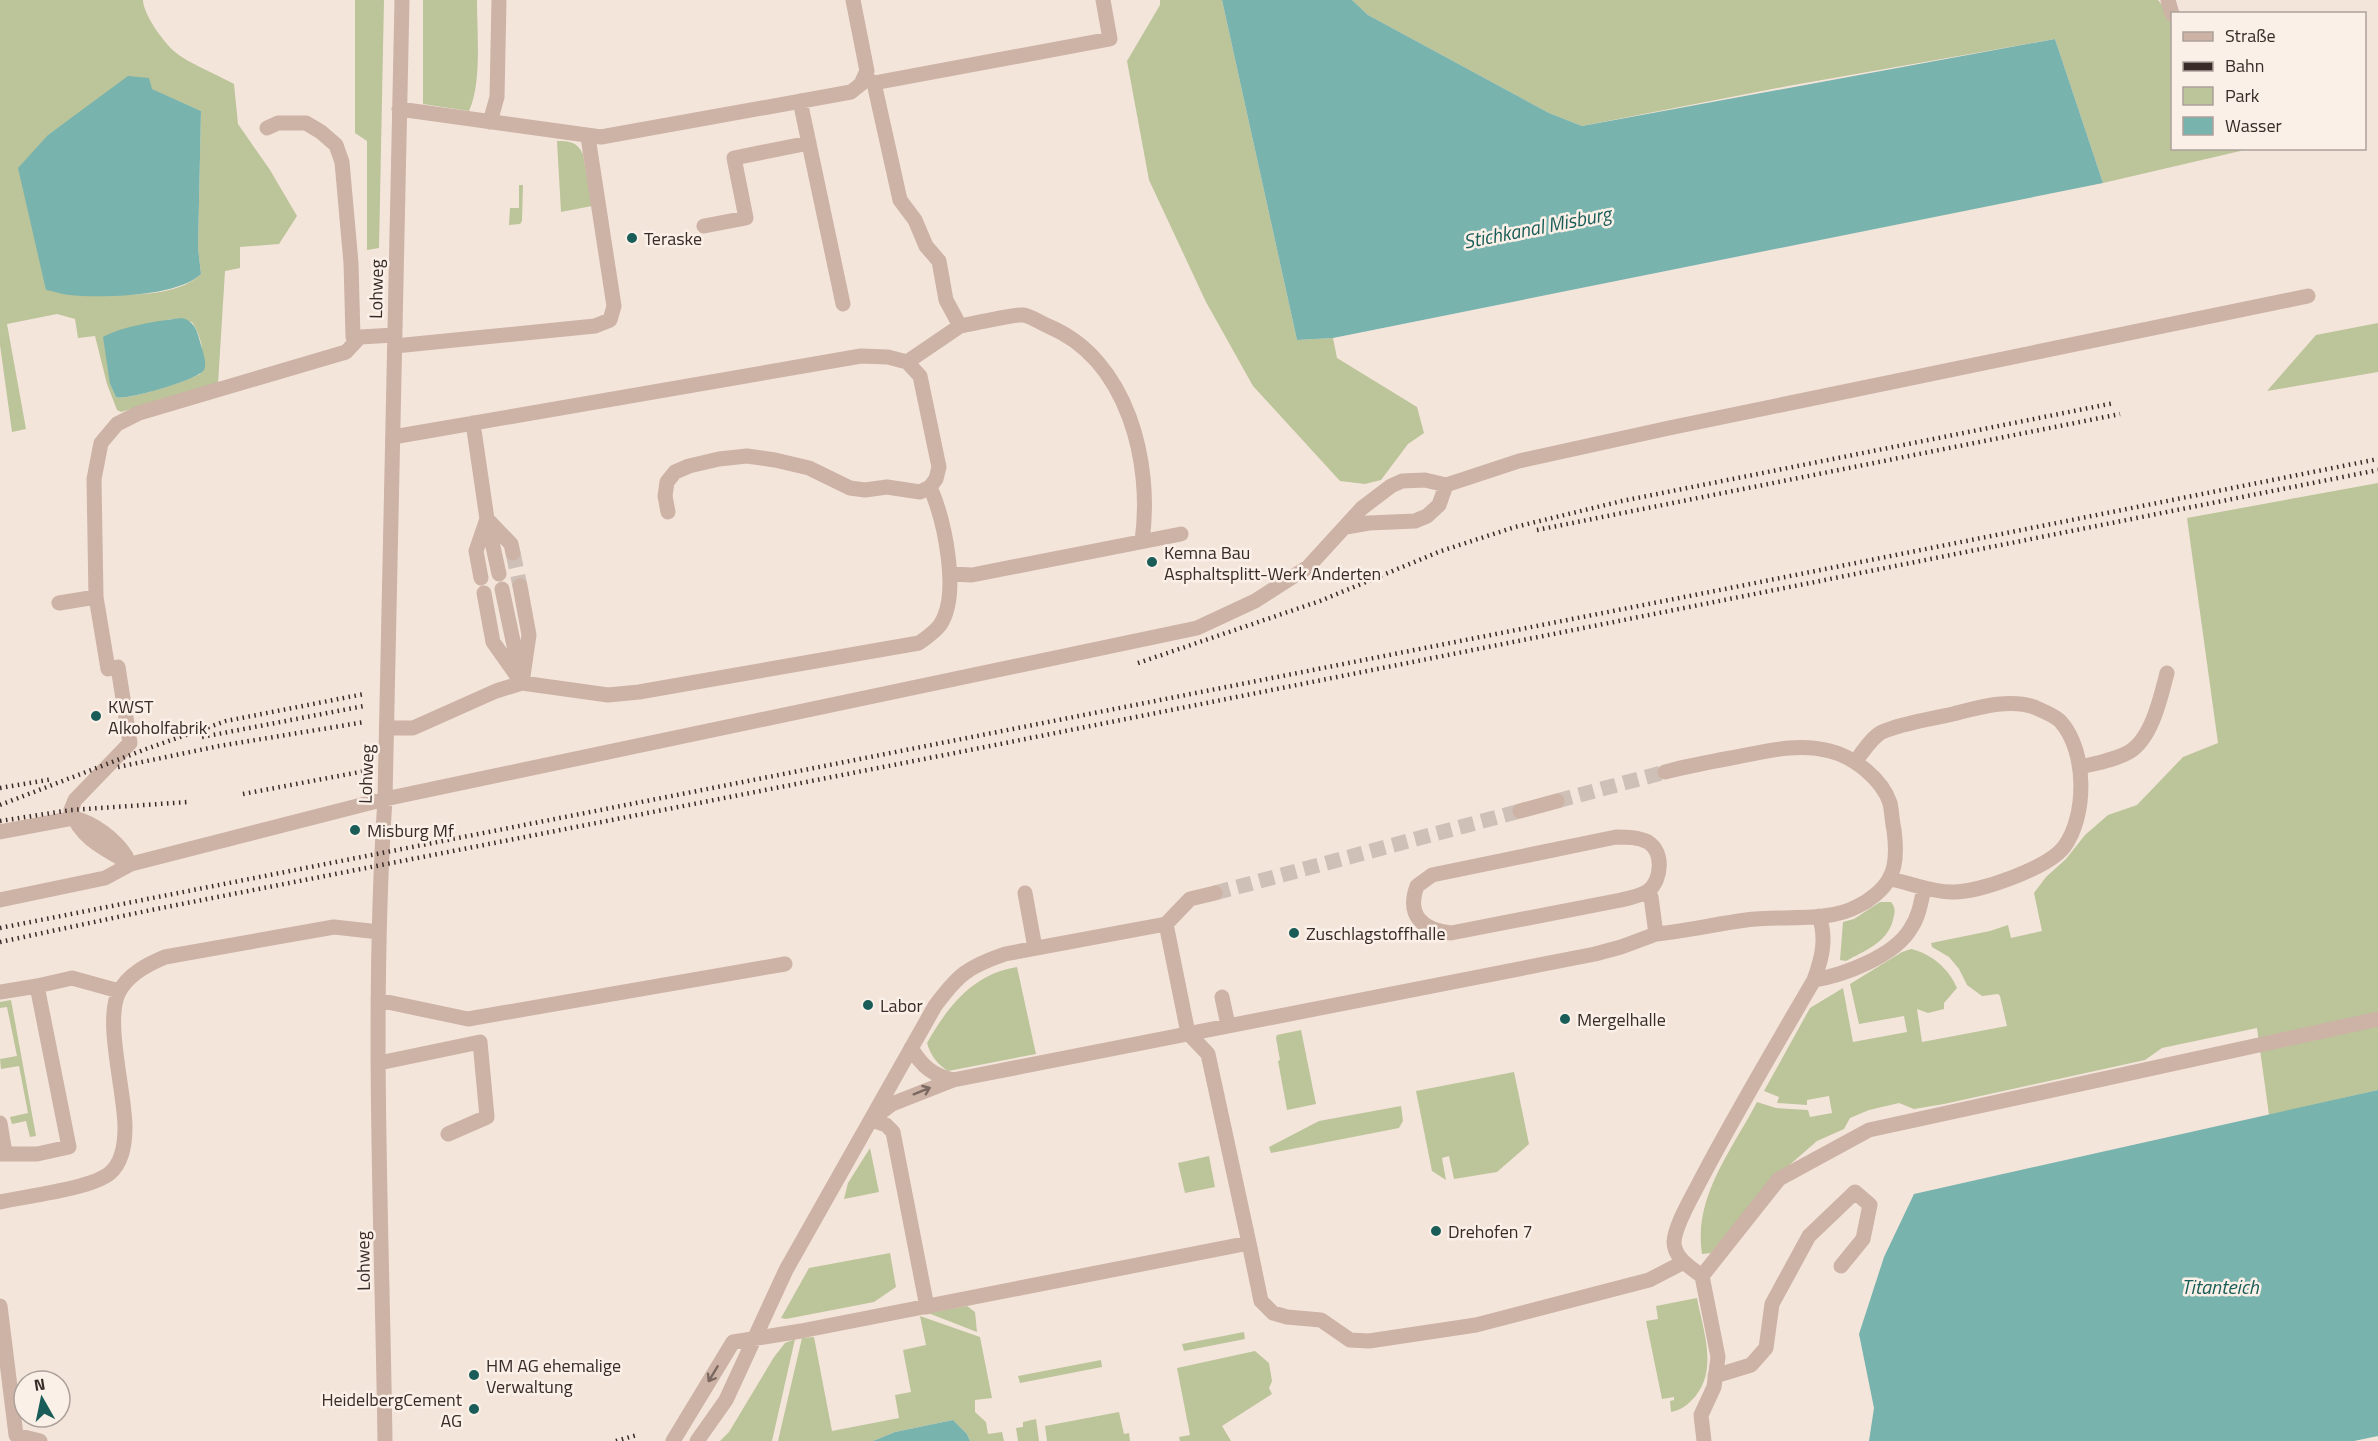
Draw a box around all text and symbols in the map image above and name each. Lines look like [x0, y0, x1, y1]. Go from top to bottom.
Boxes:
legend [2171, 12, 2366, 150]
text: Straße [2225, 22, 2276, 49]
text: Bahn [2225, 52, 2264, 79]
text: Park [2225, 82, 2260, 109]
text: Wasser [2225, 112, 2282, 139]
water label: Stichkanal Misburg [1461, 197, 1616, 256]
place label: Teraske [644, 225, 702, 252]
marker: Teraske [625, 231, 639, 245]
street label: Lohweg [362, 259, 390, 319]
place label: Kemna Bau Asphaltsplitt-Werk Anderten [1164, 539, 1381, 587]
marker: Kemna Bau Asphaltsplitt-Werk Anderten [1145, 555, 1159, 569]
place label: KWST Alkoholfabrik [108, 693, 208, 741]
marker: KWST Alkoholfabrik [89, 709, 103, 723]
street label: Lohweg [351, 744, 381, 804]
place label: Misburg Mf [367, 817, 454, 844]
marker: Misburg Mf [348, 823, 362, 837]
place label: Zuschlagstoffhalle [1306, 920, 1446, 947]
marker: Zuschlagstoffhalle [1287, 926, 1301, 940]
place label: Labor [880, 992, 923, 1019]
marker: Labor [861, 998, 875, 1012]
place label: Mergelhalle [1577, 1006, 1666, 1033]
marker: Mergelhalle [1558, 1012, 1572, 1026]
one-way arrow [912, 1085, 931, 1096]
place label: Drehofen 7 [1448, 1218, 1533, 1245]
marker: Drehofen 7 [1429, 1224, 1443, 1238]
street label: Lohweg [349, 1231, 377, 1291]
water label: Titanteich [2181, 1271, 2260, 1302]
place label: HM AG ehemalige Verwaltung [486, 1352, 621, 1400]
one-way arrow [707, 1365, 719, 1382]
marker: HM AG ehemalige Verwaltung [467, 1368, 481, 1382]
north arrow [12, 1369, 72, 1429]
text: N [32, 1371, 47, 1397]
place label: HeidelbergCement AG [321, 1386, 463, 1434]
marker: HeidelbergCement AG [467, 1402, 481, 1416]

